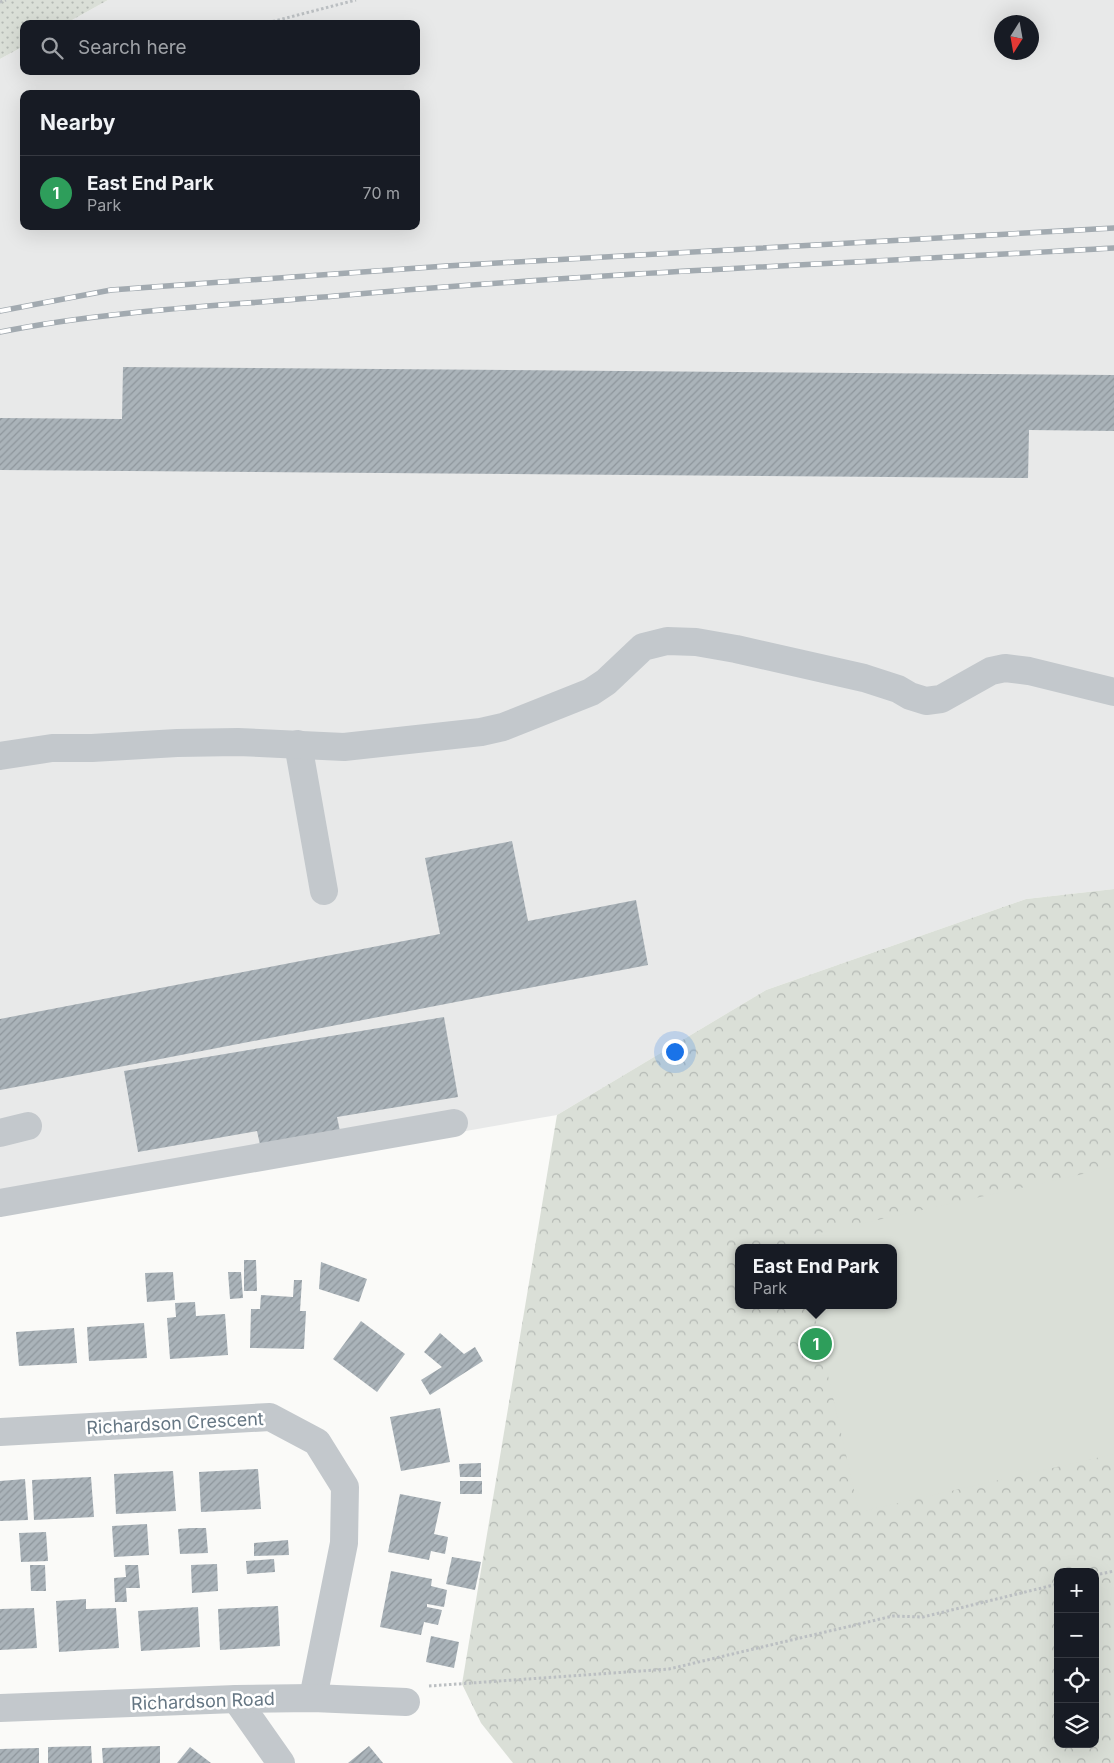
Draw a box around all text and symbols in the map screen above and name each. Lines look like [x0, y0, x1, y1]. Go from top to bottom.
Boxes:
north arrow [994, 15, 1039, 60]
search box [20, 20, 420, 75]
icon: search [38, 34, 66, 62]
text: Search here [78, 36, 187, 59]
text: Nearby [40, 110, 115, 135]
text: East End Park [87, 172, 214, 195]
text: 1 [53, 183, 59, 203]
text: 70 m [363, 183, 400, 203]
text: Park [87, 195, 121, 215]
your location [662, 1039, 688, 1065]
popup [735, 1244, 897, 1309]
text: East End Park [753, 1255, 879, 1278]
text: Park [753, 1278, 787, 1298]
pin: 1 [800, 1325, 832, 1363]
street label: Richardson Crescent [86, 1408, 264, 1438]
map controls [1054, 1568, 1099, 1748]
button: + [1054, 1568, 1099, 1613]
button: − [1054, 1613, 1099, 1658]
button: locate [1054, 1658, 1099, 1703]
street label: Richardson Road [131, 1688, 275, 1714]
button: layers [1054, 1703, 1099, 1748]

